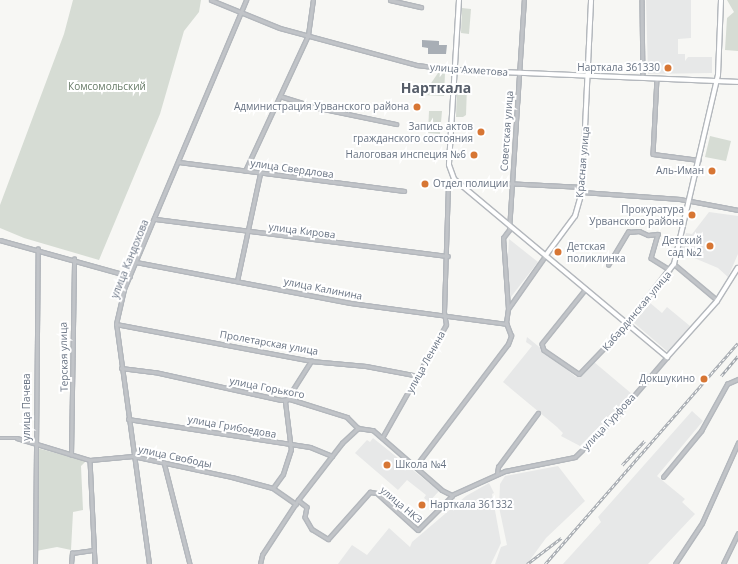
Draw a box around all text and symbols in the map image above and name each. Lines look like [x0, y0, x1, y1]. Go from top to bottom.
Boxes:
street label: улица Ахметова [430, 61, 508, 79]
place label: Нарткала 361330 [577, 62, 660, 74]
marker: Нарткала 361330 [663, 63, 673, 73]
district label: Нарткала [401, 80, 471, 96]
park label: Комсомольский [68, 81, 146, 93]
street label: Советская улица [498, 90, 516, 172]
place label: Администрация Урванского района [234, 101, 409, 113]
marker: Администрация Урванского района [412, 102, 422, 112]
place label: Запись актов гражданского состояния [353, 120, 473, 144]
street label: Красная улица [574, 126, 592, 198]
marker: Запись актов гражданского состояния [476, 127, 486, 137]
place label: Налоговая инспеция №6 [346, 149, 466, 161]
marker: Налоговая инспеция №6 [469, 150, 479, 160]
street label: улица Свердлова [250, 157, 334, 181]
place label: Аль-Иман [656, 165, 704, 177]
marker: Аль-Иман [707, 166, 717, 176]
place label: Отдел полиции [433, 178, 508, 190]
marker: Отдел полиции [420, 179, 430, 189]
place label: Прокуратура Урванского района [589, 203, 684, 226]
marker: Прокуратура Урванского района [687, 210, 697, 220]
street label: улица Кандохова [109, 218, 151, 300]
street label: улица Кирова [268, 221, 336, 241]
place label: Детский сад №2 [662, 234, 702, 258]
place label: Детская поликлинка [567, 240, 626, 264]
marker: Детский сад №2 [705, 241, 715, 251]
marker: Детская поликлинка [552, 246, 564, 258]
street label: Кабардинская улица [600, 269, 674, 353]
street label: улица Калинина [283, 275, 363, 303]
street label: Терская улица [57, 322, 71, 392]
street label: Пролетарская улица [219, 328, 319, 358]
street label: улица Ленина [404, 329, 448, 395]
street label: улица Пачева [21, 373, 33, 441]
place label: Докшукино [639, 373, 695, 385]
marker: Докшукино [698, 373, 710, 385]
street label: улица Горького [228, 375, 306, 401]
street label: улица Гурфова [580, 391, 638, 453]
street label: улица Грибоедова [187, 413, 277, 441]
street label: улица Свободы [137, 443, 213, 471]
place label: Школа №4 [395, 459, 446, 471]
marker: Школа №4 [382, 460, 392, 470]
street label: улица НКЗ [378, 484, 424, 526]
place label: Нарткала 361332 [430, 499, 513, 511]
marker: Нарткала 361332 [417, 500, 427, 510]

